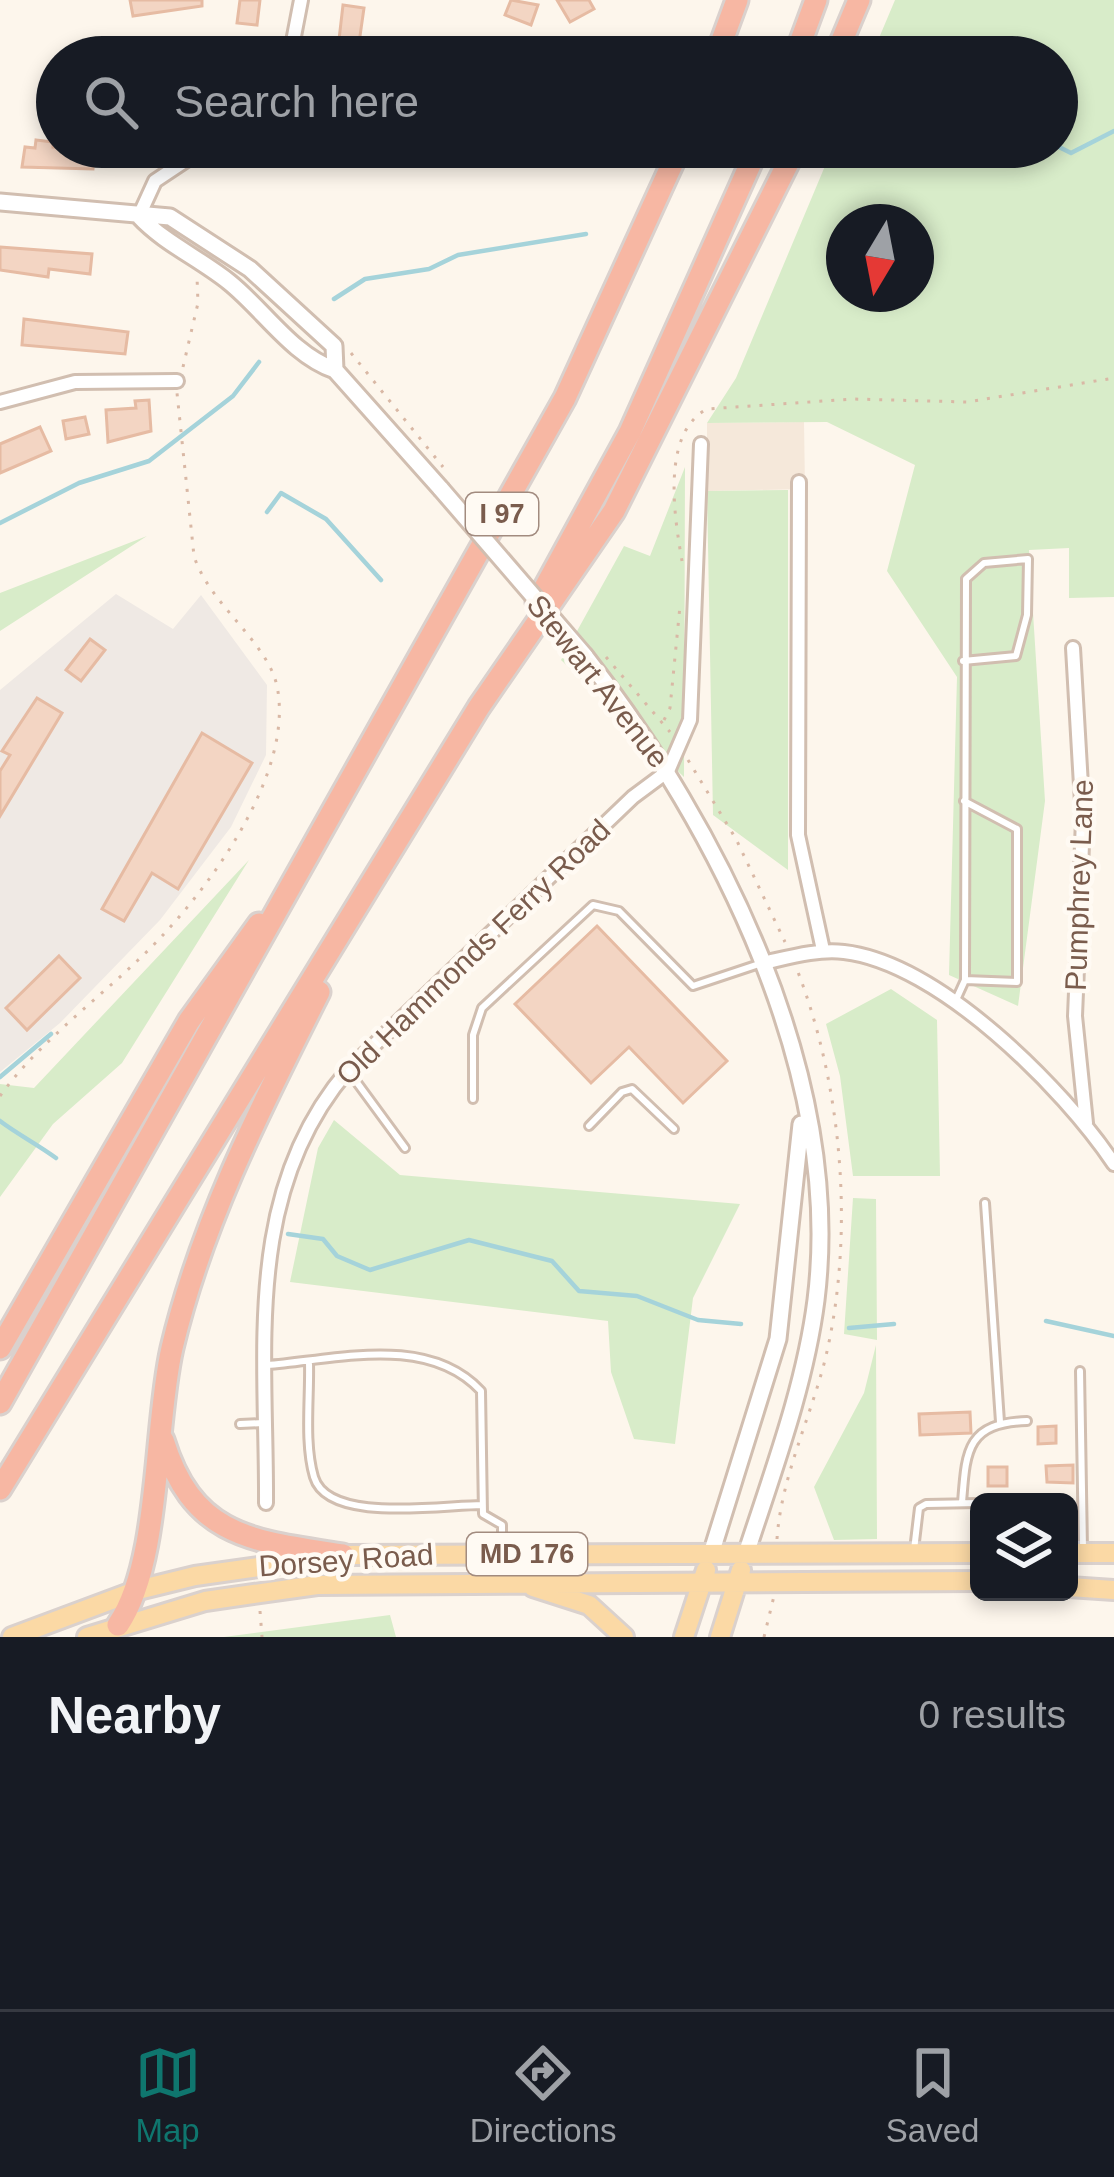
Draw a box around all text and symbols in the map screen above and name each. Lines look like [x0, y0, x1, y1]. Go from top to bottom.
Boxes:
search box [36, 36, 1078, 168]
icon: search [78, 69, 144, 135]
text: Search here [174, 76, 419, 127]
north arrow [826, 204, 934, 312]
road number: I 97 [466, 493, 538, 535]
street label: Stewart Avenue [520, 588, 676, 774]
street label: Pumphrey Lane [1059, 779, 1099, 991]
street label: Old Hammonds Ferry Road [330, 813, 616, 1091]
map controls [970, 1493, 1078, 1601]
button: layers [970, 1493, 1078, 1601]
road number: MD 176 [467, 1533, 587, 1575]
street label: Dorsey Road [258, 1537, 434, 1583]
text: Nearby [48, 1687, 221, 1744]
text: 0 results [919, 1693, 1066, 1736]
tab: Map [135, 2040, 201, 2150]
tab: Directions [470, 2040, 617, 2150]
tab: Saved [886, 2040, 979, 2150]

